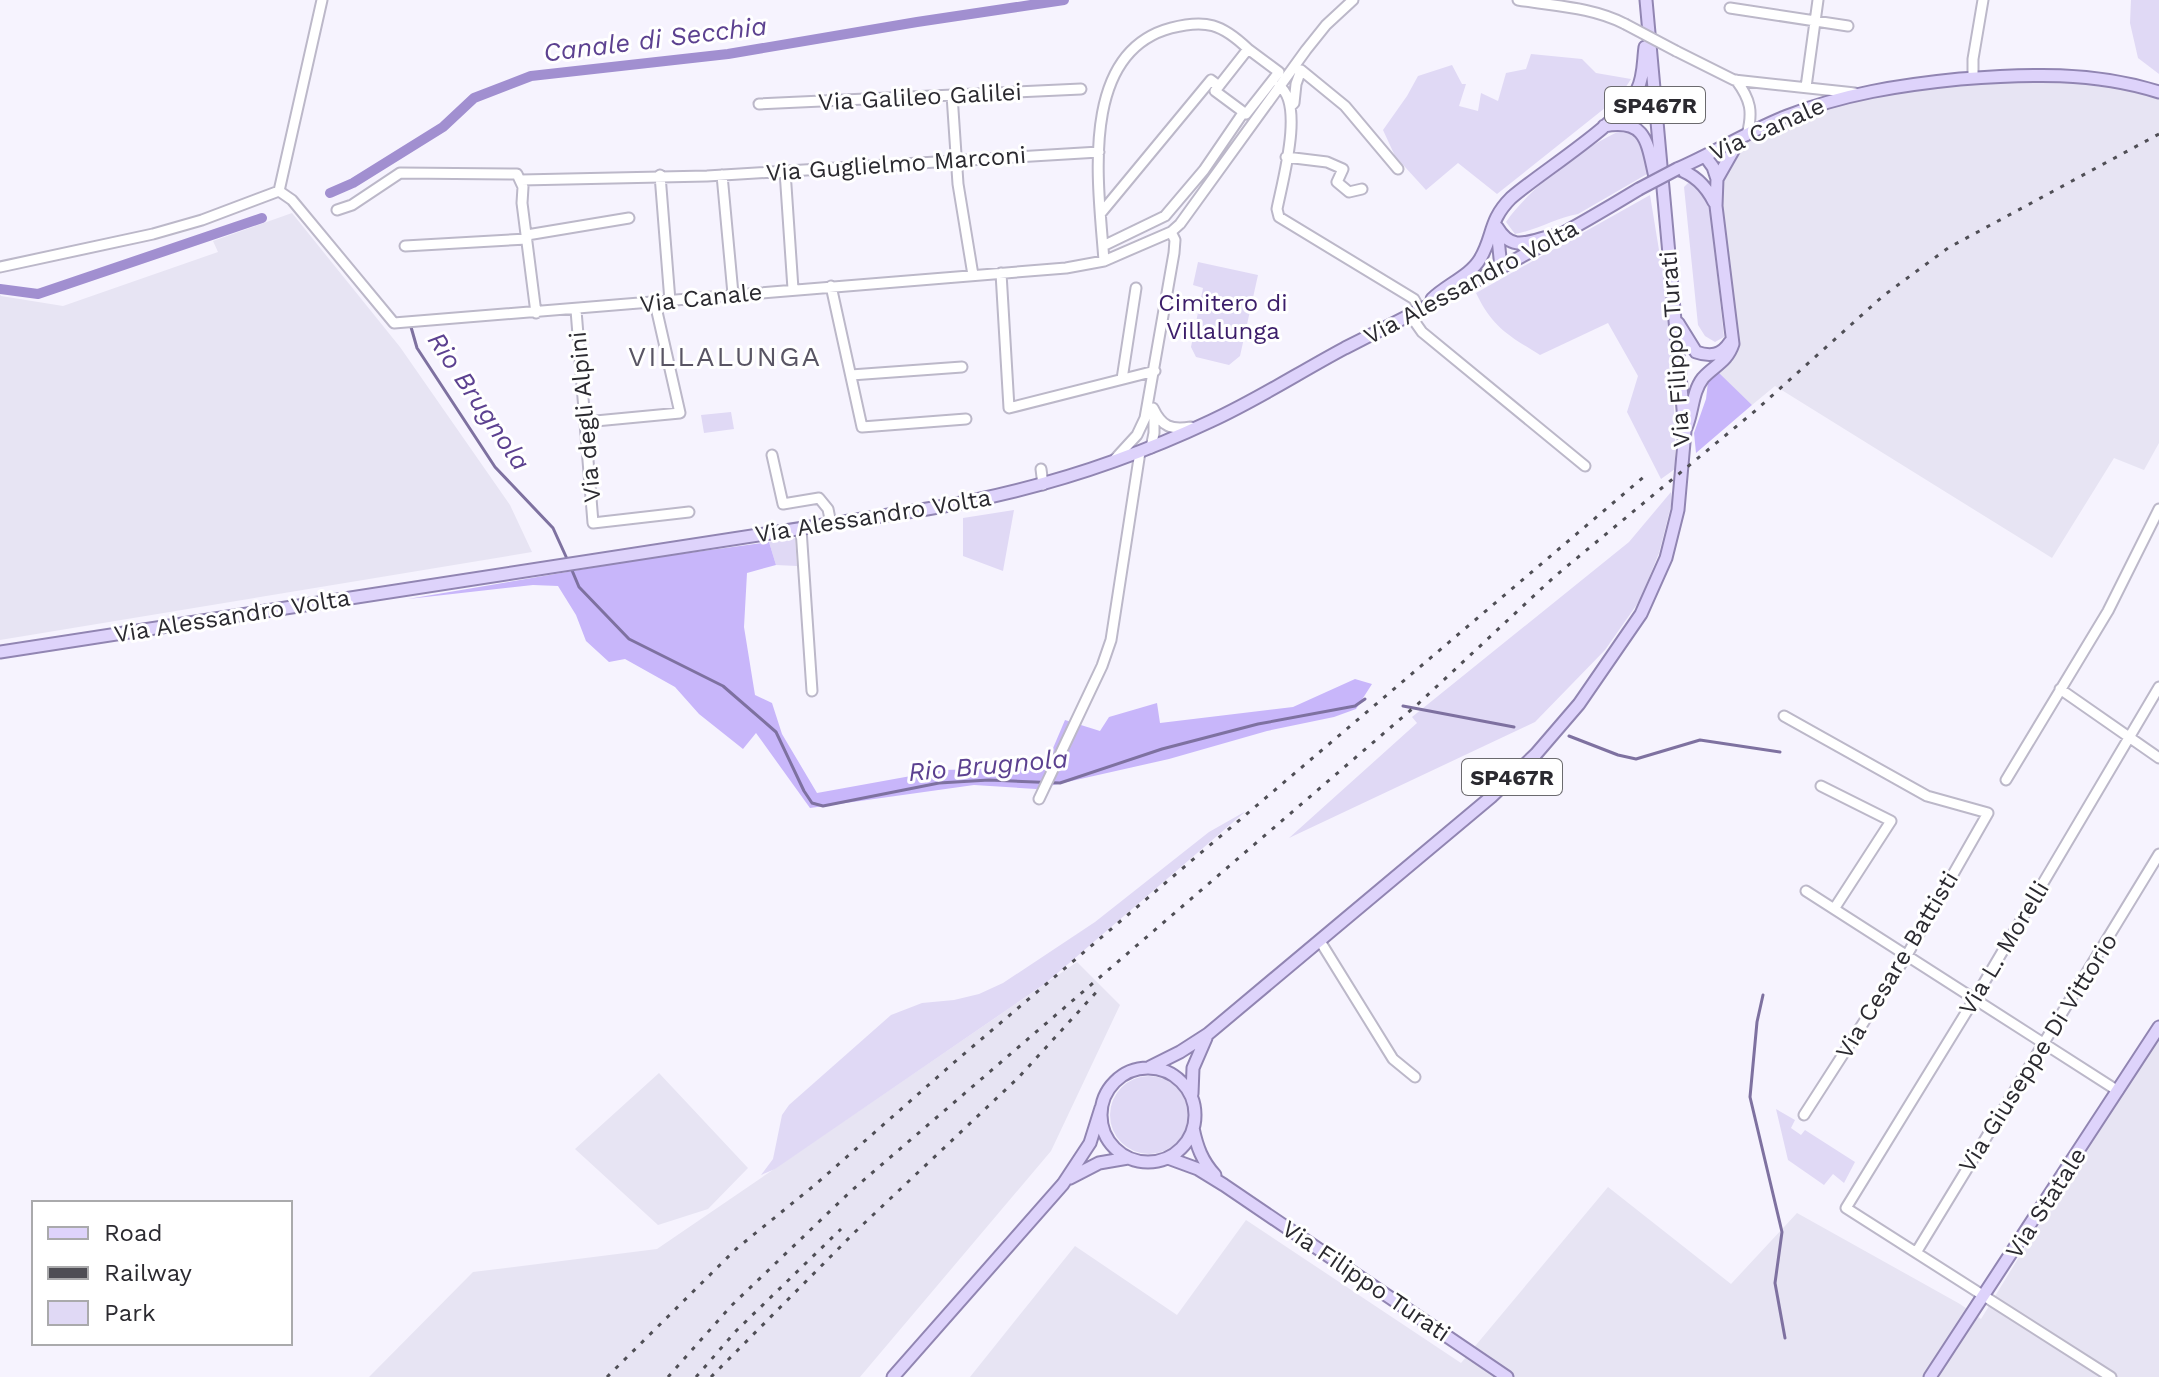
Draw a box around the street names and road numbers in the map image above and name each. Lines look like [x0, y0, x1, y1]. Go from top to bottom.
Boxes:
street label: Via Galileo Galilei [817, 78, 1023, 116]
road number: SP467R [1605, 87, 1705, 123]
street label: Via Canale [1705, 91, 1829, 167]
street label: Via Guglielmo Marconi [765, 141, 1027, 187]
street label: Via Alessandro Volta [1359, 214, 1583, 350]
street label: Via Filippo Turati [1654, 250, 1696, 448]
street label: Via Canale [638, 278, 764, 318]
street label: Via degli Alpini [564, 330, 606, 504]
street label: Via Alessandro Volta [753, 484, 993, 548]
street label: Via Alessandro Volta [112, 584, 352, 648]
road number: SP467R [1462, 759, 1562, 795]
street label: Via Cesare Battisti [1830, 866, 1964, 1064]
street label: Via L. Morelli [1953, 876, 2055, 1020]
street label: Via Giuseppe Di Vittorio [1953, 928, 2123, 1178]
street label: Via Statale [2000, 1142, 2092, 1264]
street label: Via Filippo Turati [1277, 1214, 1455, 1348]

